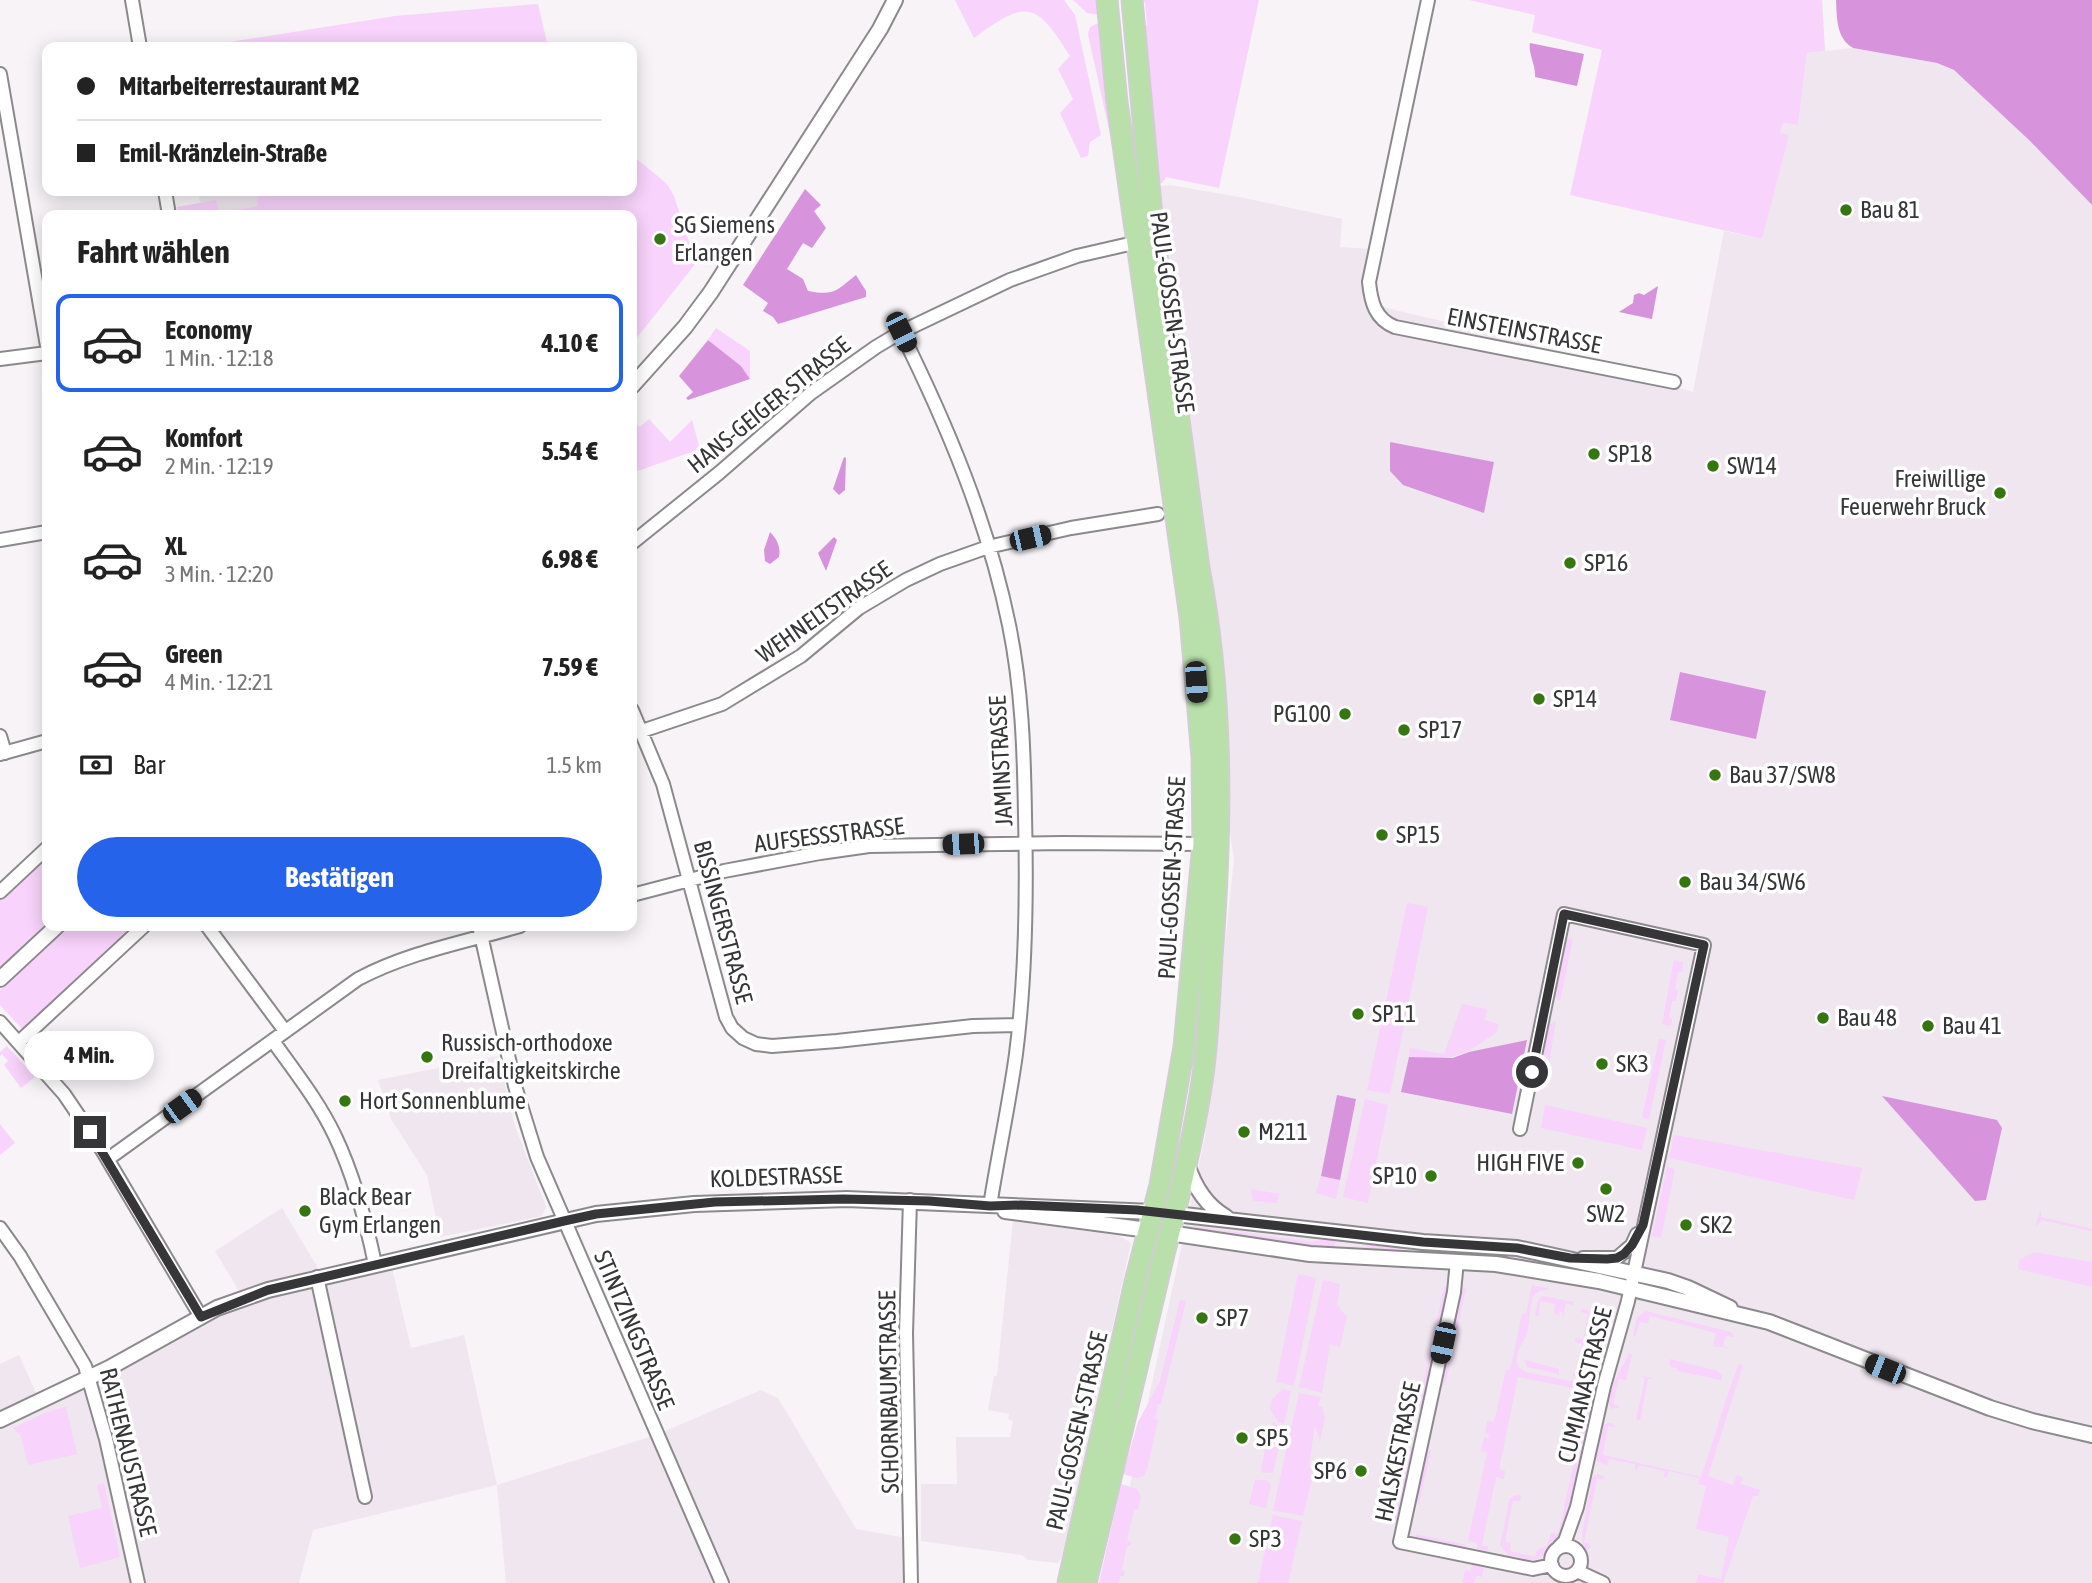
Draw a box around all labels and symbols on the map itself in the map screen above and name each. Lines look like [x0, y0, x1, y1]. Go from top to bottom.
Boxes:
place label: Bau 81 [1860, 196, 1920, 223]
marker: Bau 81 [1838, 202, 1854, 218]
street label: PAUL-GOSSEN-STRASSE [1145, 210, 1200, 414]
place label: SG Siemens Erlangen [674, 211, 775, 266]
marker: SG Siemens Erlangen [652, 231, 668, 247]
street label: EINSTEINSTRASSE [1445, 302, 1603, 359]
car [883, 309, 920, 355]
street label: HANS-GEIGER-STRASSE [682, 331, 855, 478]
place label: SP18 [1608, 440, 1652, 467]
marker: SP18 [1586, 446, 1602, 462]
place label: SW14 [1727, 452, 1777, 479]
marker: SW14 [1705, 458, 1721, 474]
place label: Freiwillige Feuerwehr Bruck [1840, 465, 1986, 520]
marker: Freiwillige Feuerwehr Bruck [1992, 485, 2008, 501]
car [1008, 523, 1053, 553]
place label: SP16 [1584, 549, 1628, 576]
street label: WEHNELTSTRASSE [751, 555, 896, 668]
marker: SP16 [1562, 555, 1578, 571]
car [1185, 660, 1208, 704]
place label: SP14 [1553, 685, 1597, 712]
marker: SP14 [1531, 691, 1547, 707]
street label: JAMINSTRASSE [984, 695, 1017, 827]
place label: PG100 [1273, 700, 1331, 727]
marker: PG100 [1337, 706, 1353, 722]
place label: SP17 [1418, 716, 1462, 743]
marker: SP17 [1396, 722, 1412, 738]
place label: Bau 37/SW8 [1729, 761, 1836, 788]
marker: Bau 37/SW8 [1707, 767, 1723, 783]
street label: PAUL-GOSSEN-STRASSE [1153, 776, 1190, 980]
street label: AUFSESSSTRASSE [752, 812, 905, 857]
place label: SP15 [1396, 821, 1440, 848]
marker: SP15 [1374, 827, 1390, 843]
car [942, 833, 985, 855]
street label: BISSINGERSTRASSE [689, 837, 758, 1006]
place label: Bau 34/SW6 [1699, 868, 1806, 895]
marker: Bau 34/SW6 [1677, 874, 1693, 890]
place label: SP11 [1372, 1000, 1416, 1027]
place label: Bau 48 [1837, 1004, 1897, 1031]
marker: SP11 [1350, 1006, 1366, 1022]
marker: Bau 48 [1815, 1010, 1831, 1026]
place label: Bau 41 [1942, 1012, 2002, 1039]
marker: Bau 41 [1920, 1018, 1936, 1034]
place label: Russisch-orthodoxe Dreifaltigkeitskirche [441, 1029, 621, 1084]
callout: 4 Min. [25, 1030, 155, 1080]
marker: Russisch-orthodoxe Dreifaltigkeitskirche [419, 1049, 435, 1065]
place label: SK3 [1616, 1050, 1649, 1077]
route start [1516, 1056, 1548, 1088]
marker: SK3 [1594, 1056, 1610, 1072]
car [159, 1085, 206, 1127]
place label: Hort Sonnenblume [359, 1087, 526, 1114]
marker: Hort Sonnenblume [337, 1093, 353, 1109]
route end [74, 1116, 106, 1148]
place label: M211 [1258, 1118, 1308, 1145]
marker: M211 [1236, 1124, 1252, 1140]
place label: HIGH FIVE [1476, 1149, 1564, 1176]
marker: HIGH FIVE [1570, 1155, 1586, 1171]
street label: KOLDESTRASSE [709, 1161, 843, 1192]
place label: SP10 [1373, 1162, 1417, 1189]
marker: SP10 [1423, 1168, 1439, 1184]
marker: SW2 [1598, 1181, 1614, 1197]
place label: Black Bear Gym Erlangen [319, 1183, 441, 1238]
place label: SW2 [1587, 1200, 1625, 1227]
marker: Black Bear Gym Erlangen [297, 1203, 313, 1219]
place label: SK2 [1700, 1211, 1733, 1238]
marker: SK2 [1678, 1217, 1694, 1233]
street label: STINTZINGSTRASSE [589, 1246, 680, 1413]
street label: SCHORNBAUMSTRASSE [873, 1290, 904, 1494]
place label: SP7 [1216, 1304, 1249, 1331]
street label: CUMIANASTRASSE [1552, 1304, 1617, 1466]
marker: SP7 [1194, 1310, 1210, 1326]
car [1429, 1320, 1458, 1366]
street label: PAUL-GOSSEN-STRASSE [1041, 1329, 1112, 1533]
car [1862, 1351, 1909, 1387]
street label: RATHENAUSTRASSE [95, 1365, 162, 1539]
street label: HALSKESTRASSE [1370, 1380, 1425, 1524]
place label: SP5 [1256, 1424, 1289, 1451]
marker: SP5 [1234, 1430, 1250, 1446]
place label: SP6 [1314, 1457, 1347, 1484]
marker: SP6 [1353, 1463, 1369, 1479]
place label: SP3 [1249, 1525, 1282, 1552]
marker: SP3 [1227, 1531, 1243, 1547]

